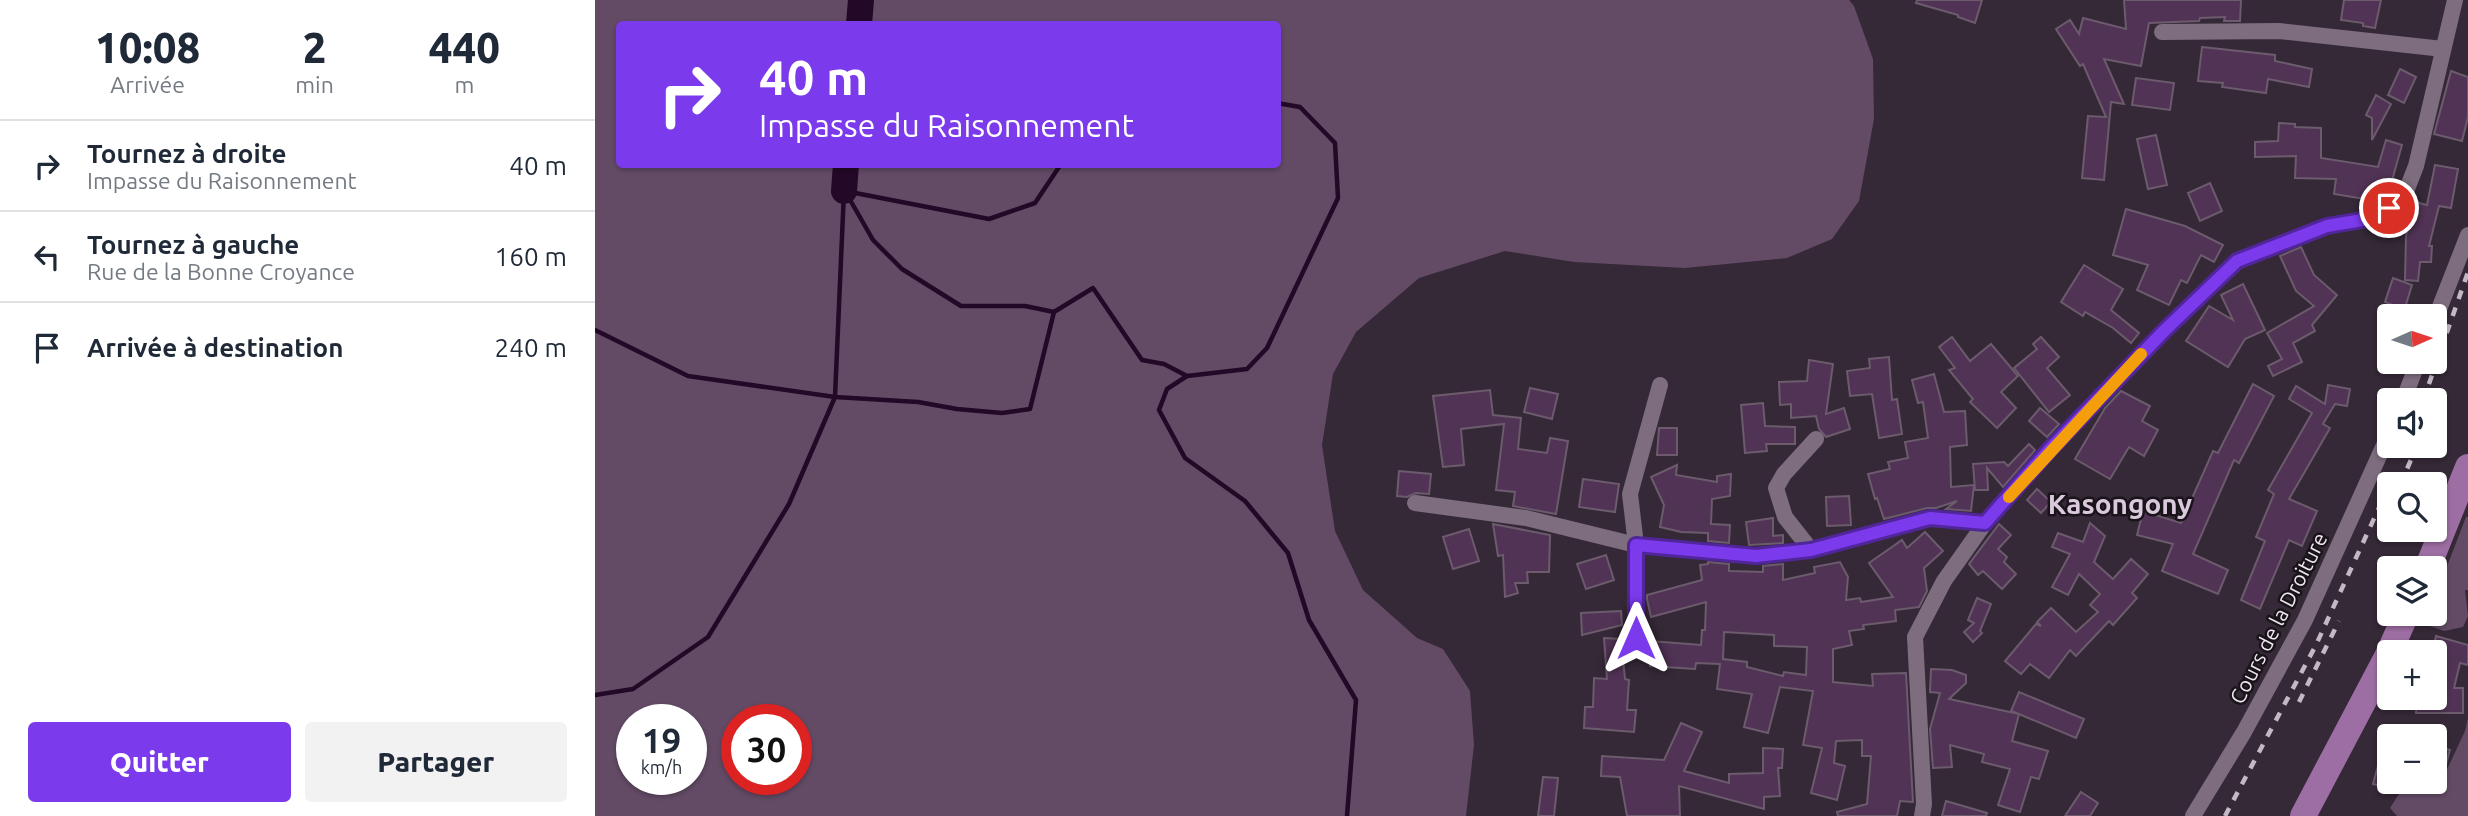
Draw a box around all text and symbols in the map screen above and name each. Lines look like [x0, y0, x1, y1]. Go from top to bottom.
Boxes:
text: 10:08 [95, 24, 200, 71]
text: 2 [303, 24, 326, 71]
text: 440 [429, 24, 500, 71]
icon: right [644, 49, 735, 140]
text: 40 m [759, 49, 868, 104]
text: Arrivée [110, 72, 185, 97]
text: min [295, 72, 334, 97]
text: m [454, 72, 474, 97]
text: Impasse du Raisonnement [759, 107, 1134, 143]
text: Tournez à droite [87, 139, 286, 168]
icon: right [28, 147, 66, 185]
text: 40 m [509, 151, 567, 180]
text: Impasse du Raisonnement [87, 168, 357, 193]
pin [2359, 178, 2419, 238]
icon: arrive [2370, 189, 2408, 227]
text: Tournez à gauche [87, 230, 299, 259]
icon: left [28, 238, 66, 276]
text: 160 m [495, 242, 567, 271]
text: Rue de la Bonne Croyance [87, 259, 355, 284]
north arrow [2377, 304, 2447, 374]
map controls [2377, 304, 2447, 794]
icon: arrive [28, 329, 66, 367]
text: Arrivée à destination [87, 333, 343, 362]
text: 240 m [495, 333, 567, 362]
button: sound [2377, 388, 2447, 458]
button: search [2377, 472, 2447, 542]
district label: Kasongony [2048, 488, 2192, 519]
street label: Cours de la Droiture [2224, 528, 2332, 708]
button: layers [2377, 556, 2447, 626]
position arrow [1599, 601, 1673, 675]
button: + [2377, 640, 2447, 710]
speed limit sign: 30 [721, 704, 812, 795]
text: 19 [642, 720, 681, 760]
button: Quitter [28, 722, 291, 802]
button: Partager [305, 722, 567, 802]
button: − [2377, 724, 2447, 794]
text: km/h [641, 757, 682, 777]

